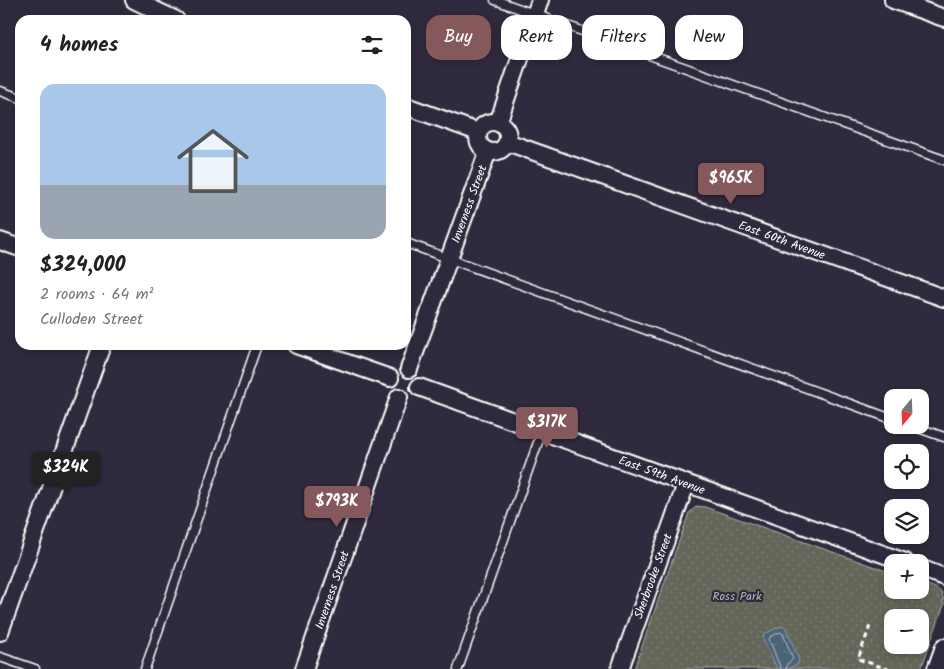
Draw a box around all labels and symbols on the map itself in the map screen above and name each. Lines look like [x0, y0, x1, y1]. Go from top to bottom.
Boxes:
street label: Inverness Street [447, 162, 493, 246]
pin: $965K [696, 162, 766, 205]
street label: East 60th Avenue [736, 216, 828, 265]
north arrow [884, 389, 929, 434]
pin: $317K [512, 406, 582, 449]
street label: East 59th Avenue [616, 451, 708, 500]
pin: $324K [31, 452, 101, 494]
pin: $793K [302, 486, 372, 528]
street label: Sherbrooke Street [629, 530, 678, 622]
street label: Inverness Street [310, 548, 355, 632]
park label: Ross Park [712, 587, 762, 606]

